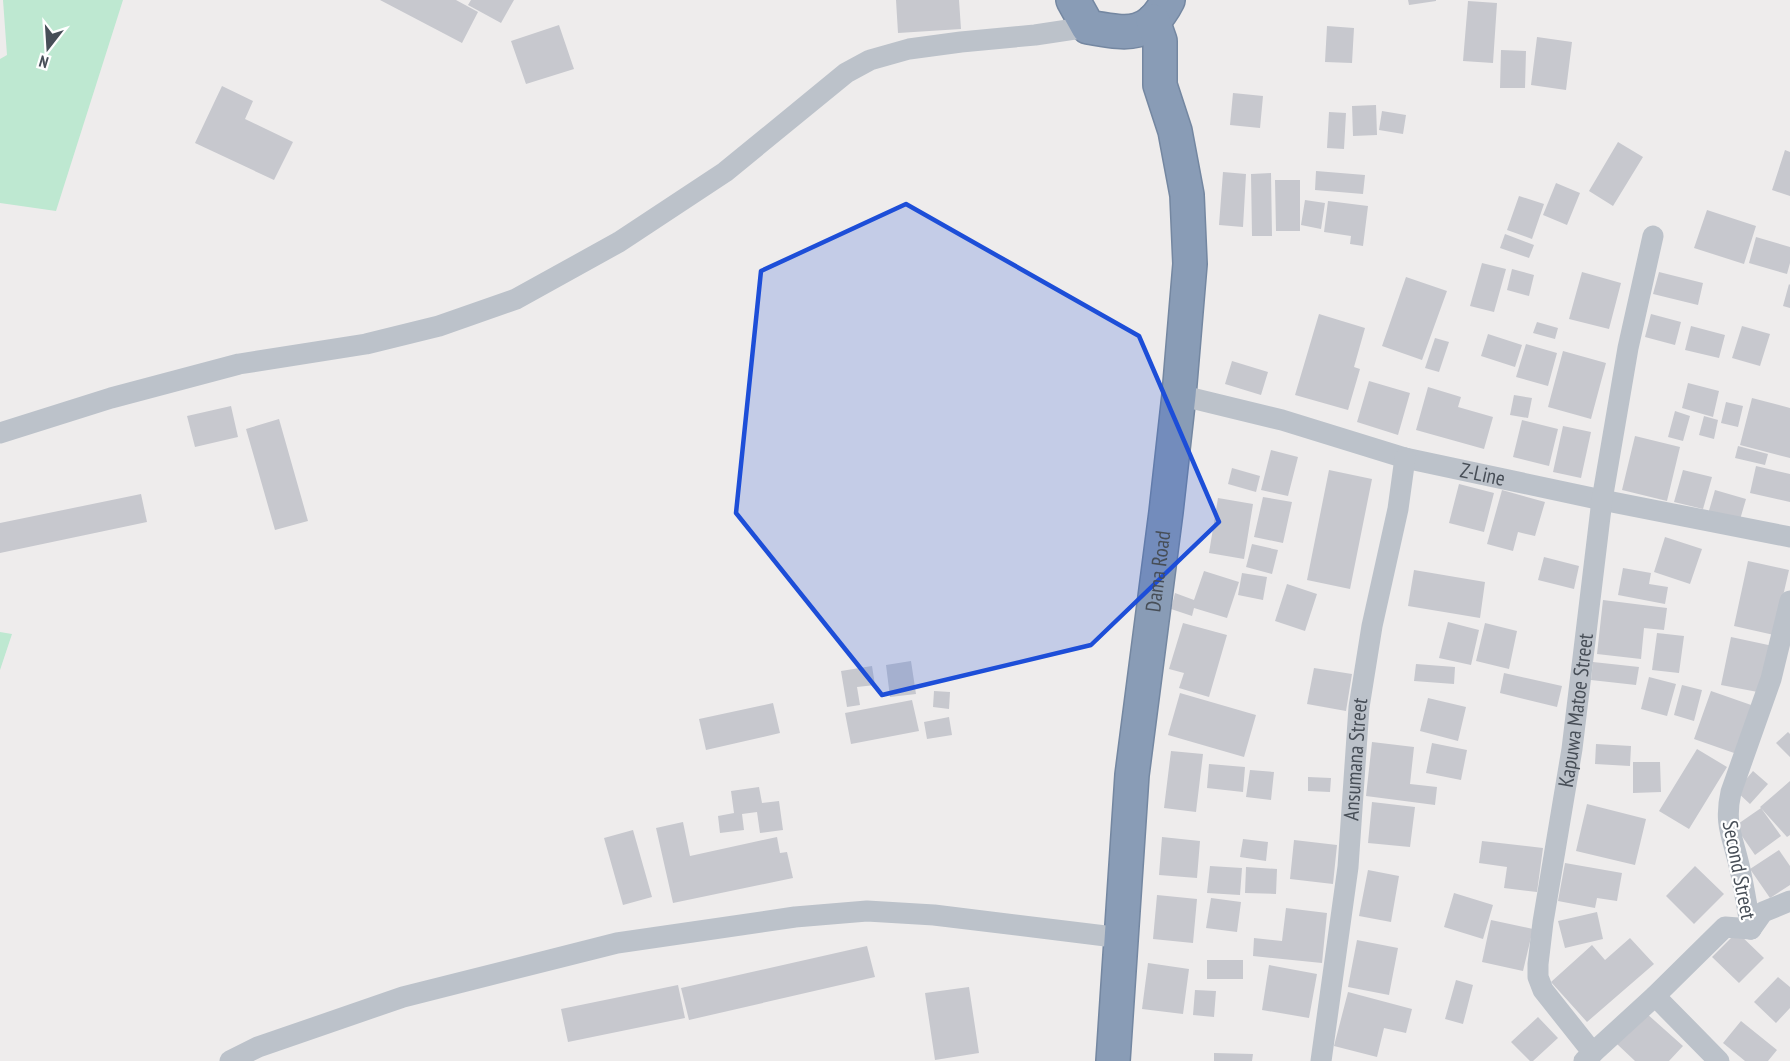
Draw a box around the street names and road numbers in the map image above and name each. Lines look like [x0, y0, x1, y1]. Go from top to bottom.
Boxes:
street label: Z-Line [1458, 456, 1508, 492]
street label: Dama Road [1139, 529, 1176, 614]
street label: Kapuwa Matoe Street [1552, 632, 1599, 789]
street label: Ansumana Street [1337, 695, 1373, 821]
street label: Second Street [1717, 818, 1762, 922]

